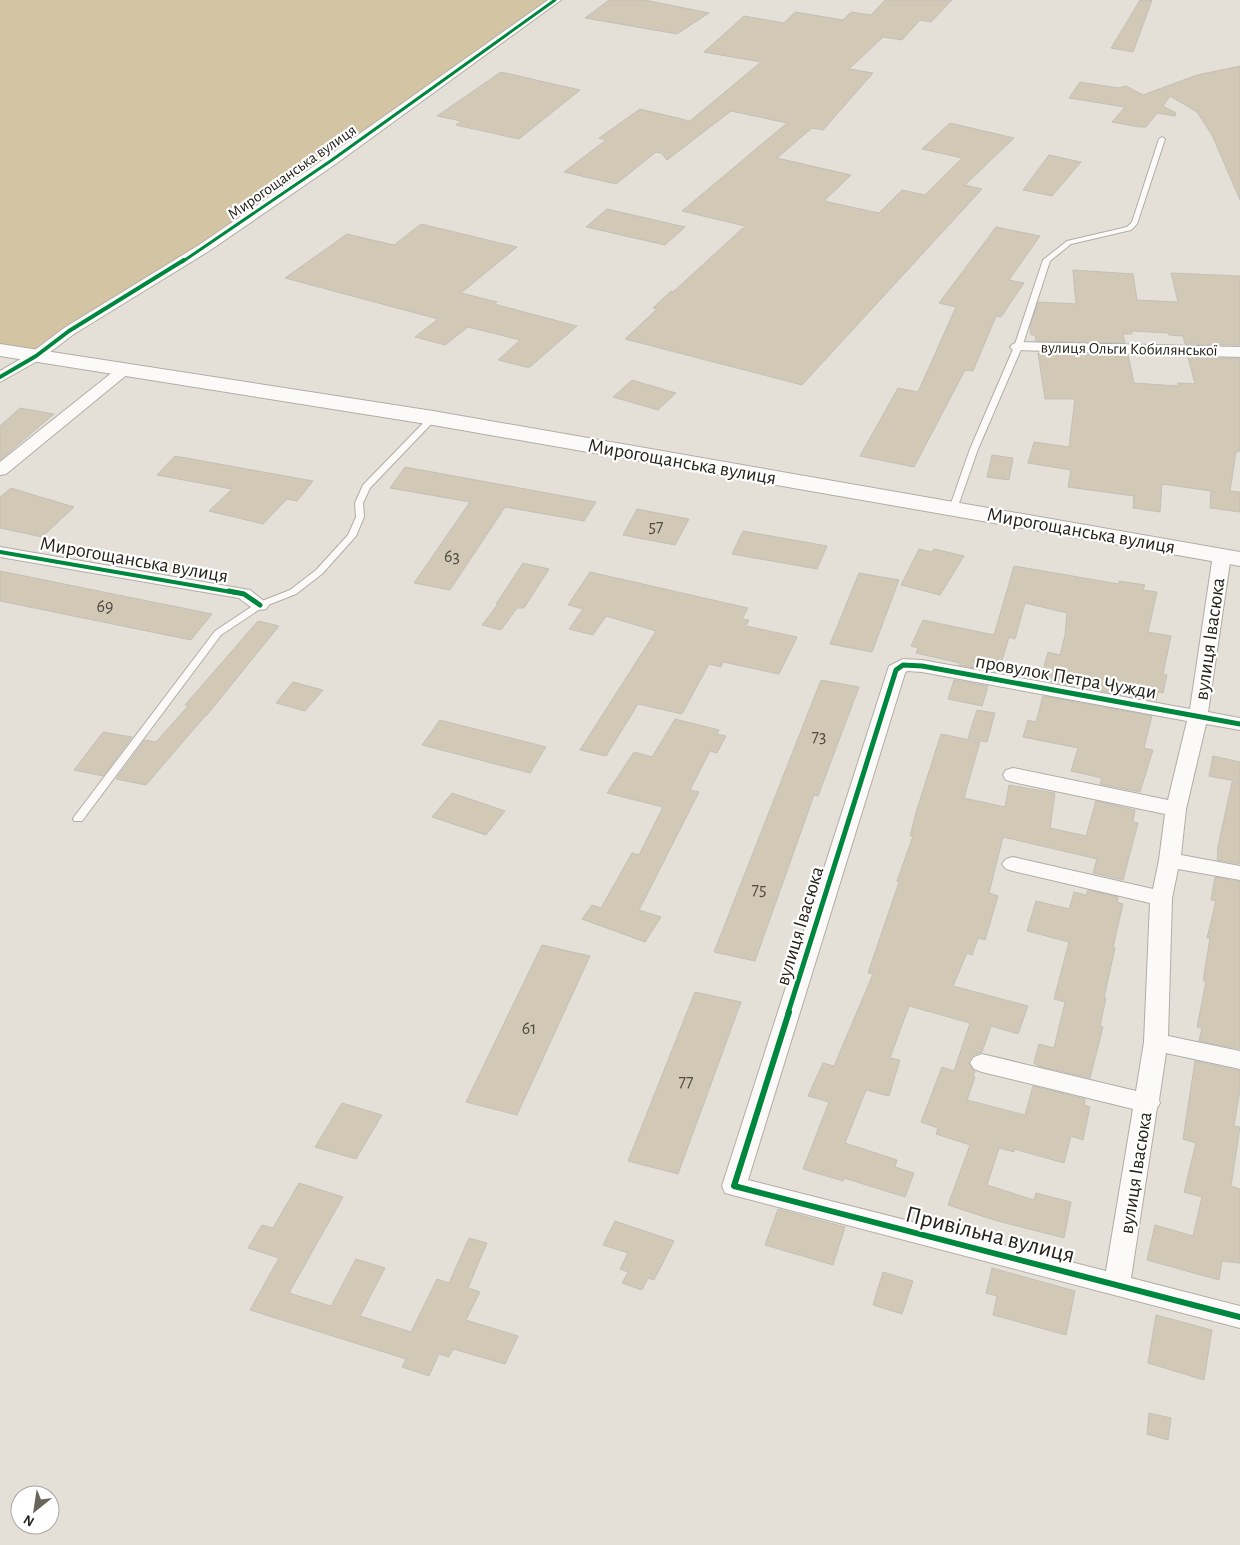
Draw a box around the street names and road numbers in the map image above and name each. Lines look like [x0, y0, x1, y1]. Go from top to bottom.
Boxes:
street label: Мирогощанська вулиця [225, 122, 360, 223]
street label: вулиця Ольги Кобилянської [1040, 339, 1218, 360]
street label: Мирогощанська вулиця [586, 436, 778, 488]
street label: Мирогощанська вулиця [985, 505, 1177, 557]
street label: Мирогощанська вулиця [38, 534, 230, 586]
street label: вулиця Івасюка [1192, 577, 1228, 701]
street label: провулок Петра Чужди [974, 651, 1158, 703]
street label: вулиця Івасюка [772, 864, 828, 988]
street label: вулиця Івасюка [1116, 1111, 1156, 1235]
street label: Привільна вулиця [903, 1202, 1077, 1268]

